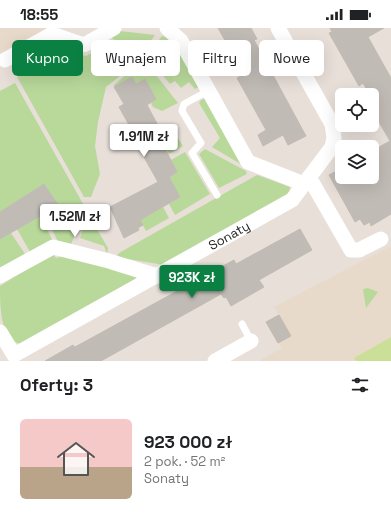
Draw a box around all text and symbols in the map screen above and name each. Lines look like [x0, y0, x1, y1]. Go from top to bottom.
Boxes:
text: 18:55 [20, 5, 58, 24]
chip: Kupno [12, 40, 83, 76]
chip: Wynajem [91, 40, 180, 76]
chip: Filtry [188, 40, 251, 76]
chip: Nowe [259, 40, 324, 76]
map controls [335, 88, 379, 184]
button: locate [335, 88, 379, 132]
pin: 1.91M zł [103, 124, 185, 158]
text: 1.91M zł [119, 128, 169, 145]
button: layers [335, 140, 379, 184]
pin: 1.52M zł [34, 204, 116, 238]
text: 1.52M zł [49, 208, 101, 225]
street label: Sonaty [205, 217, 253, 254]
pin: 923K zł [155, 265, 229, 299]
text: 923K zł [168, 269, 216, 286]
text: Oferty: 3 [20, 374, 93, 396]
icon: filters [349, 374, 371, 396]
text: 923 000 zł [144, 431, 232, 453]
icon: home [52, 435, 100, 483]
text: 2 pok. · 52 m² [144, 453, 225, 470]
text: Sonaty [144, 470, 189, 487]

